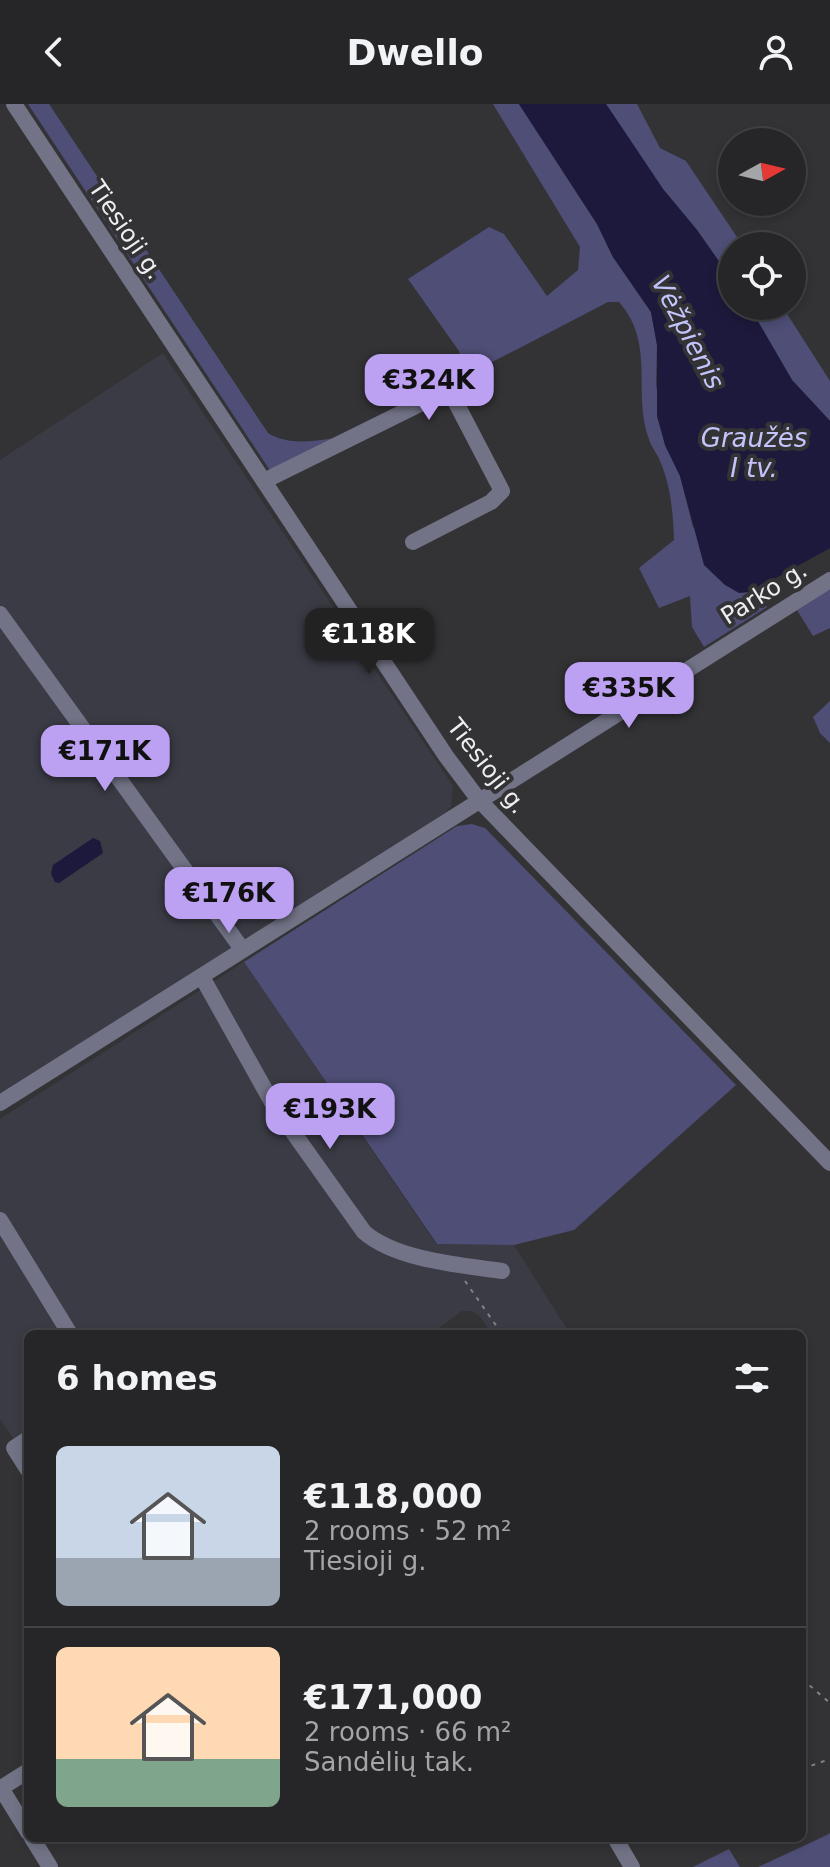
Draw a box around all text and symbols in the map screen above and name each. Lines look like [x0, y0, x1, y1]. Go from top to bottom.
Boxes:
icon: back [32, 30, 76, 74]
icon: person [754, 30, 798, 74]
text: Dwello [347, 32, 483, 73]
north arrow [718, 128, 806, 216]
map controls [718, 128, 806, 320]
street label: Tiesioji g. [82, 174, 169, 285]
button: locate [718, 232, 806, 320]
water label: Vėžpienis [646, 270, 730, 394]
pin: €324K [373, 354, 485, 422]
text: €324K [383, 365, 475, 395]
water label: Graužės I tv. [701, 423, 807, 483]
street label: Parko g. [716, 556, 812, 630]
pin: €118K [313, 608, 425, 676]
text: €118K [323, 619, 415, 649]
pin: €335K [573, 662, 685, 730]
text: €335K [583, 673, 675, 703]
street label: Tiesioji g. [441, 712, 533, 819]
pin: €171K [49, 725, 161, 793]
text: €171K [59, 736, 151, 766]
pin: €176K [173, 867, 285, 935]
text: €176K [183, 878, 275, 908]
pin: €193K [274, 1083, 386, 1151]
text: €193K [284, 1094, 376, 1124]
icon: filters [730, 1356, 774, 1400]
text: 6 homes [56, 1358, 218, 1398]
text: €118,000 [304, 1476, 483, 1516]
icon: home [120, 1478, 216, 1574]
text: 2 rooms · 52 m² [304, 1516, 512, 1546]
text: Tiesioji g. [304, 1546, 426, 1576]
text: €171,000 [304, 1677, 483, 1717]
icon: home [120, 1679, 216, 1775]
text: 2 rooms · 66 m² [304, 1717, 512, 1747]
text: Sandėlių tak. [304, 1747, 474, 1777]

